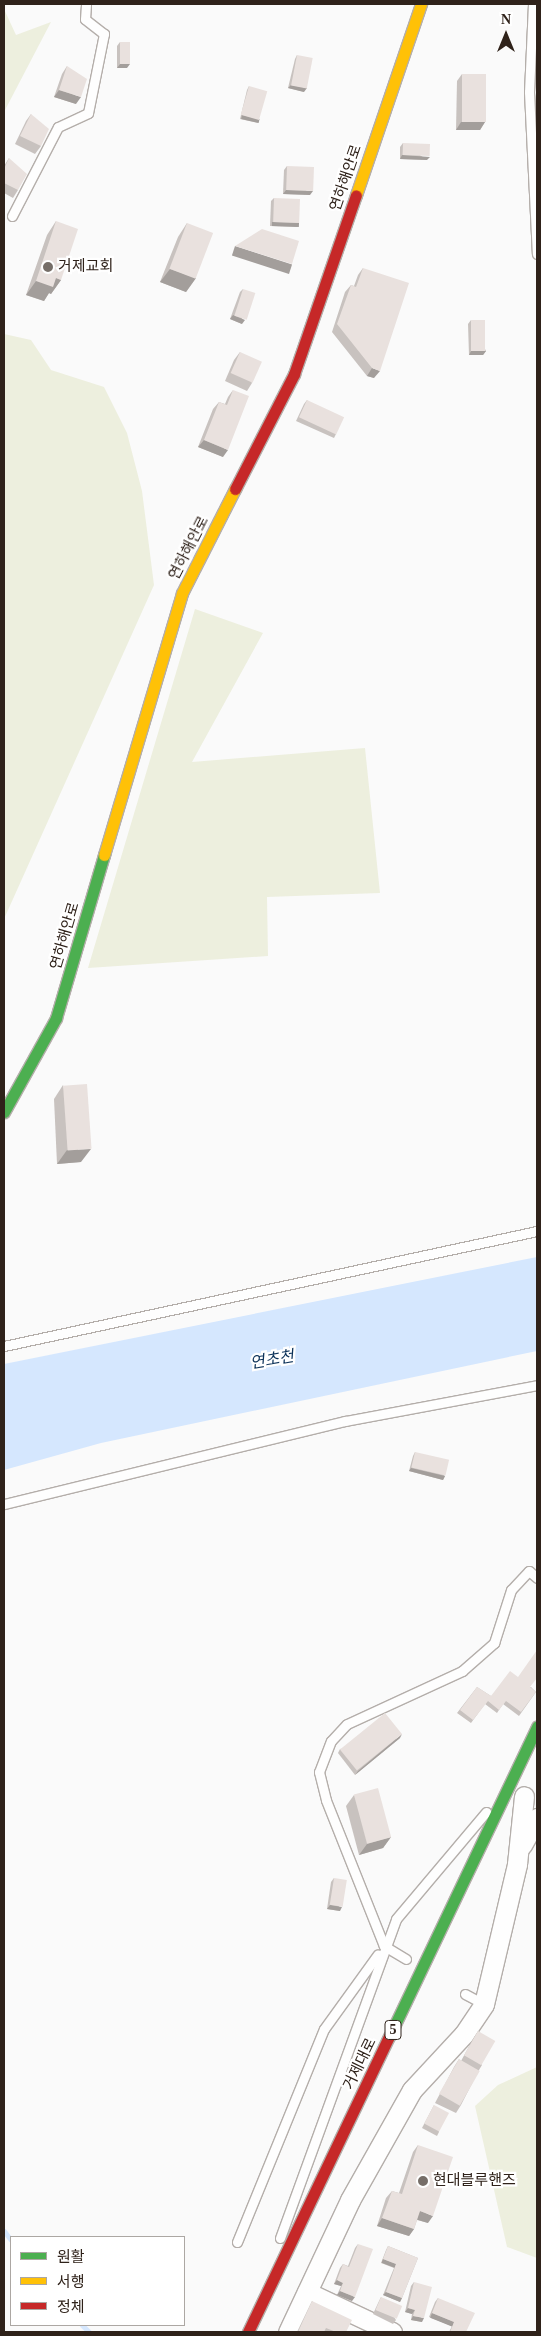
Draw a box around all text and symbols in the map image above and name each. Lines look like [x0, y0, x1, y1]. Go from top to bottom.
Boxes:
north arrow [481, 10, 531, 60]
text: N [501, 12, 511, 27]
street label: 연하해안로 [326, 142, 366, 214]
place label: 거제교회 [58, 258, 113, 276]
marker: 거제교회 [42, 261, 54, 273]
street label: 연하해안로 [165, 513, 213, 583]
street label: 연하해안로 [47, 900, 83, 972]
water label: 연초천 [249, 1347, 295, 1373]
road number: 5 [384, 2018, 402, 2042]
street label: 거제대로 [340, 2035, 380, 2093]
place label: 현대블루핸즈 [433, 2172, 516, 2190]
marker: 현대블루핸즈 [417, 2175, 429, 2187]
legend [10, 2236, 185, 2326]
text: 원활 [57, 2249, 85, 2265]
text: 서행 [57, 2274, 85, 2290]
text: 정체 [57, 2299, 85, 2315]

